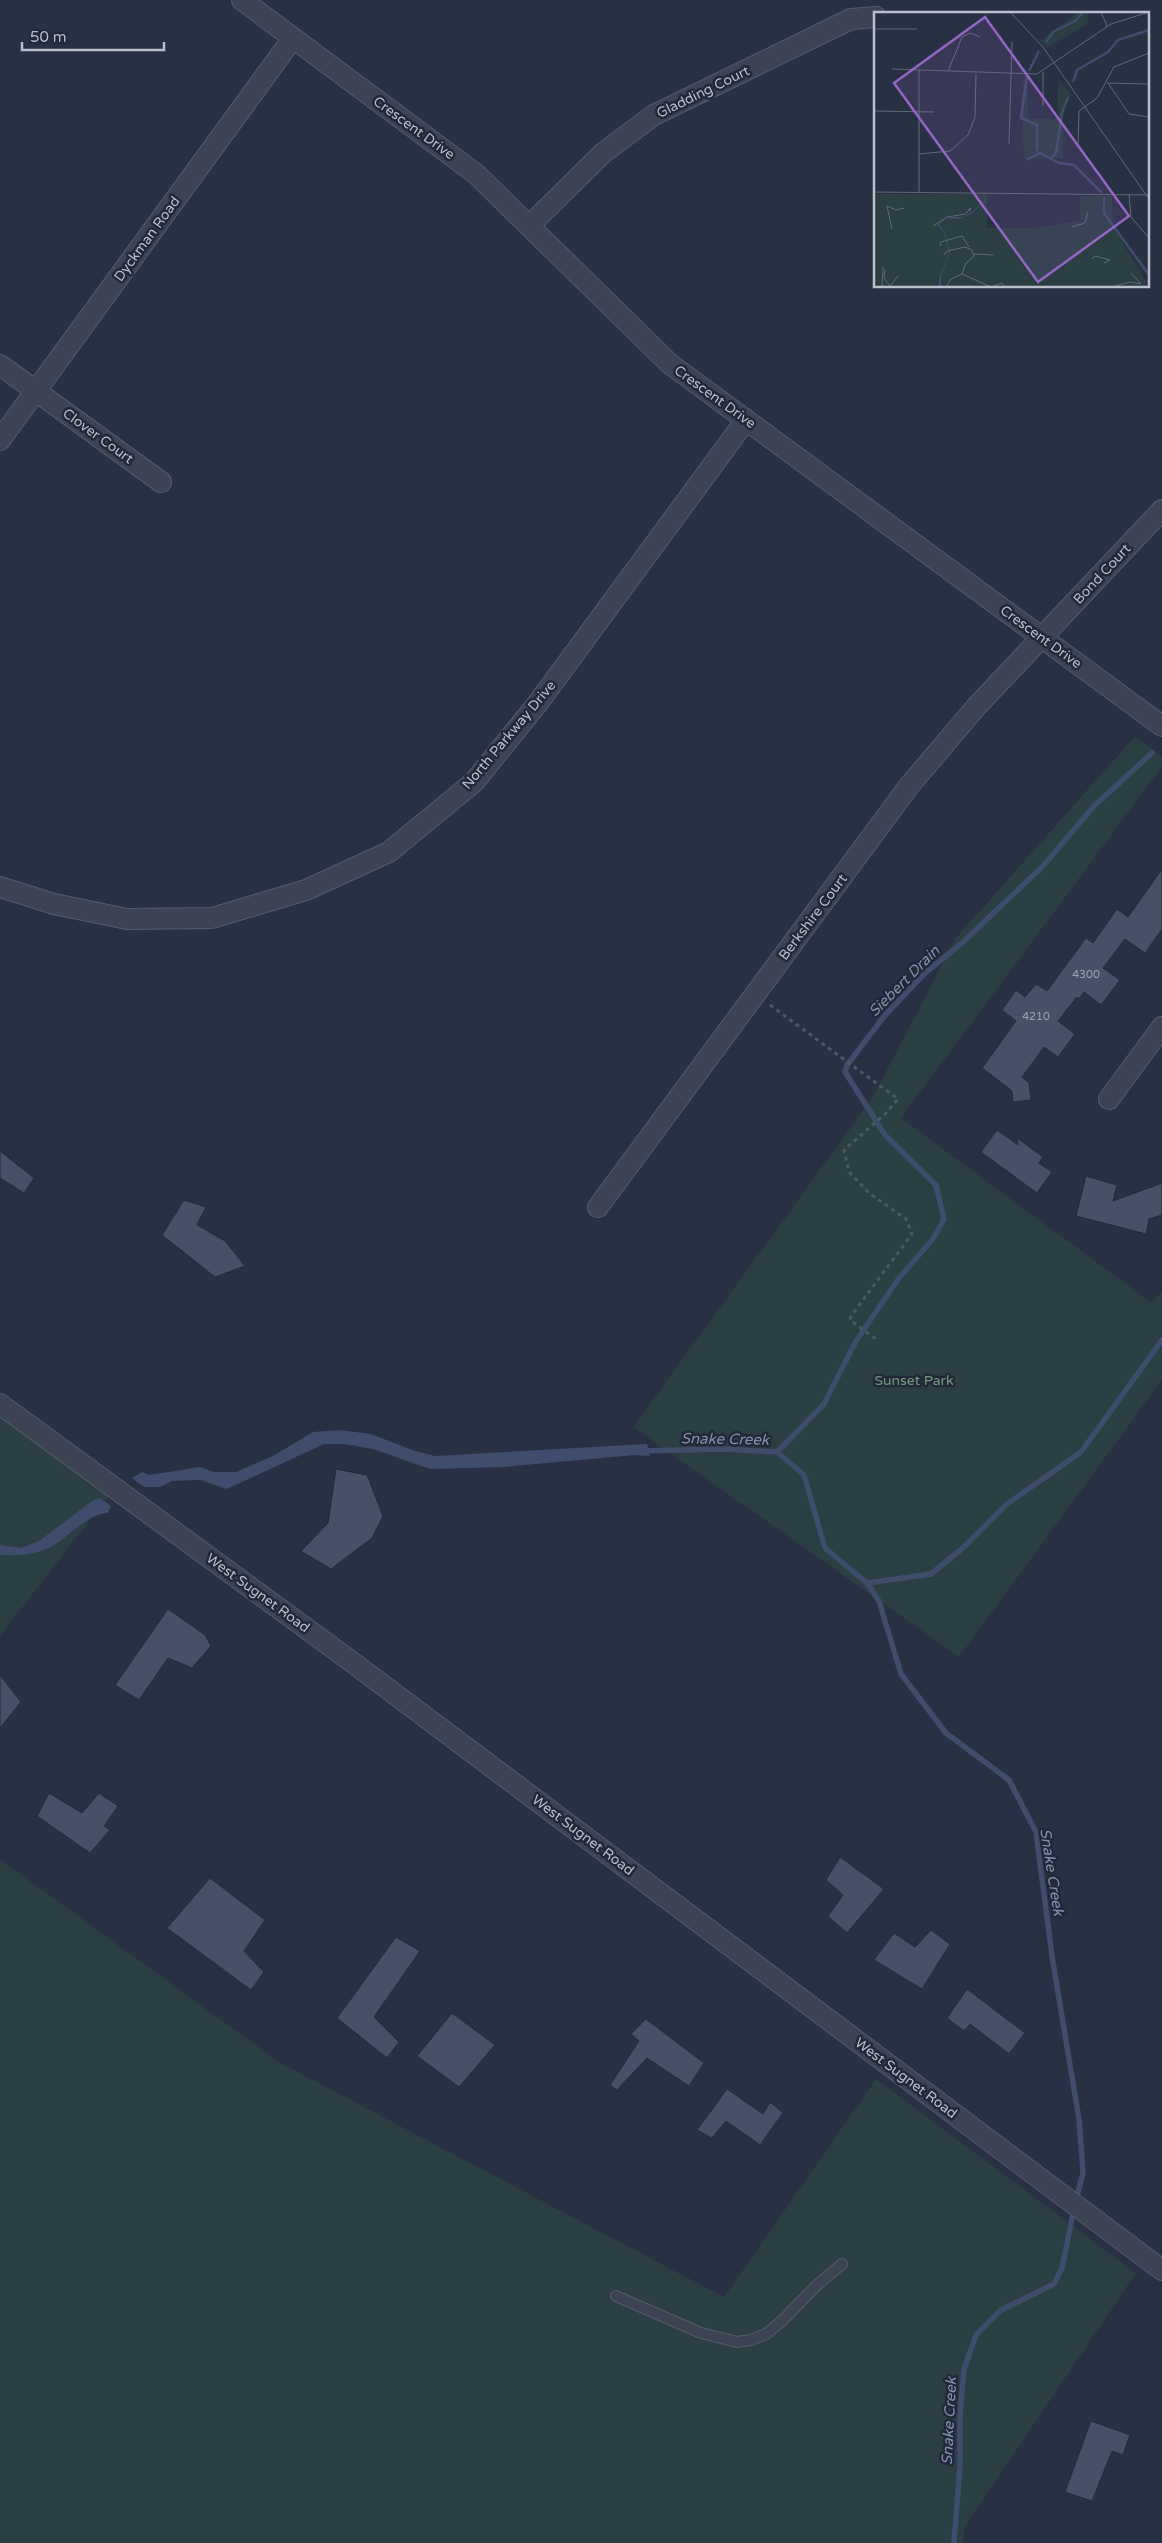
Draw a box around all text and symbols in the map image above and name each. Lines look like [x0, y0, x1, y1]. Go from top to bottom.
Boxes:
inset map [874, 12, 1150, 288]
scale bar [22, 20, 165, 52]
text: 50 m [30, 28, 67, 46]
street label: Gladding Court [654, 62, 753, 122]
street label: Crescent Drive [370, 93, 458, 163]
street label: Dyckman Road [110, 193, 184, 285]
street label: Crescent Drive [671, 362, 759, 432]
street label: Clover Court [59, 405, 137, 468]
street label: Bond Court [1070, 540, 1135, 608]
street label: Crescent Drive [997, 602, 1085, 672]
street label: North Parkway Drive [459, 677, 559, 793]
street label: Berkshire Court [775, 870, 851, 963]
water label: Siebert Drain [865, 941, 944, 1020]
house number: 4300 [1072, 968, 1100, 981]
house number: 4210 [1022, 1010, 1050, 1023]
park label: Sunset Park [874, 1372, 954, 1389]
water label: Snake Creek [681, 1429, 771, 1449]
street label: West Sugnet Road [203, 1550, 313, 1636]
street label: West Sugnet Road [529, 1791, 637, 1879]
water label: Snake Creek [1036, 1827, 1068, 1919]
street label: West Sugnet Road [852, 2034, 960, 2122]
water label: Snake Creek [938, 2375, 960, 2465]

